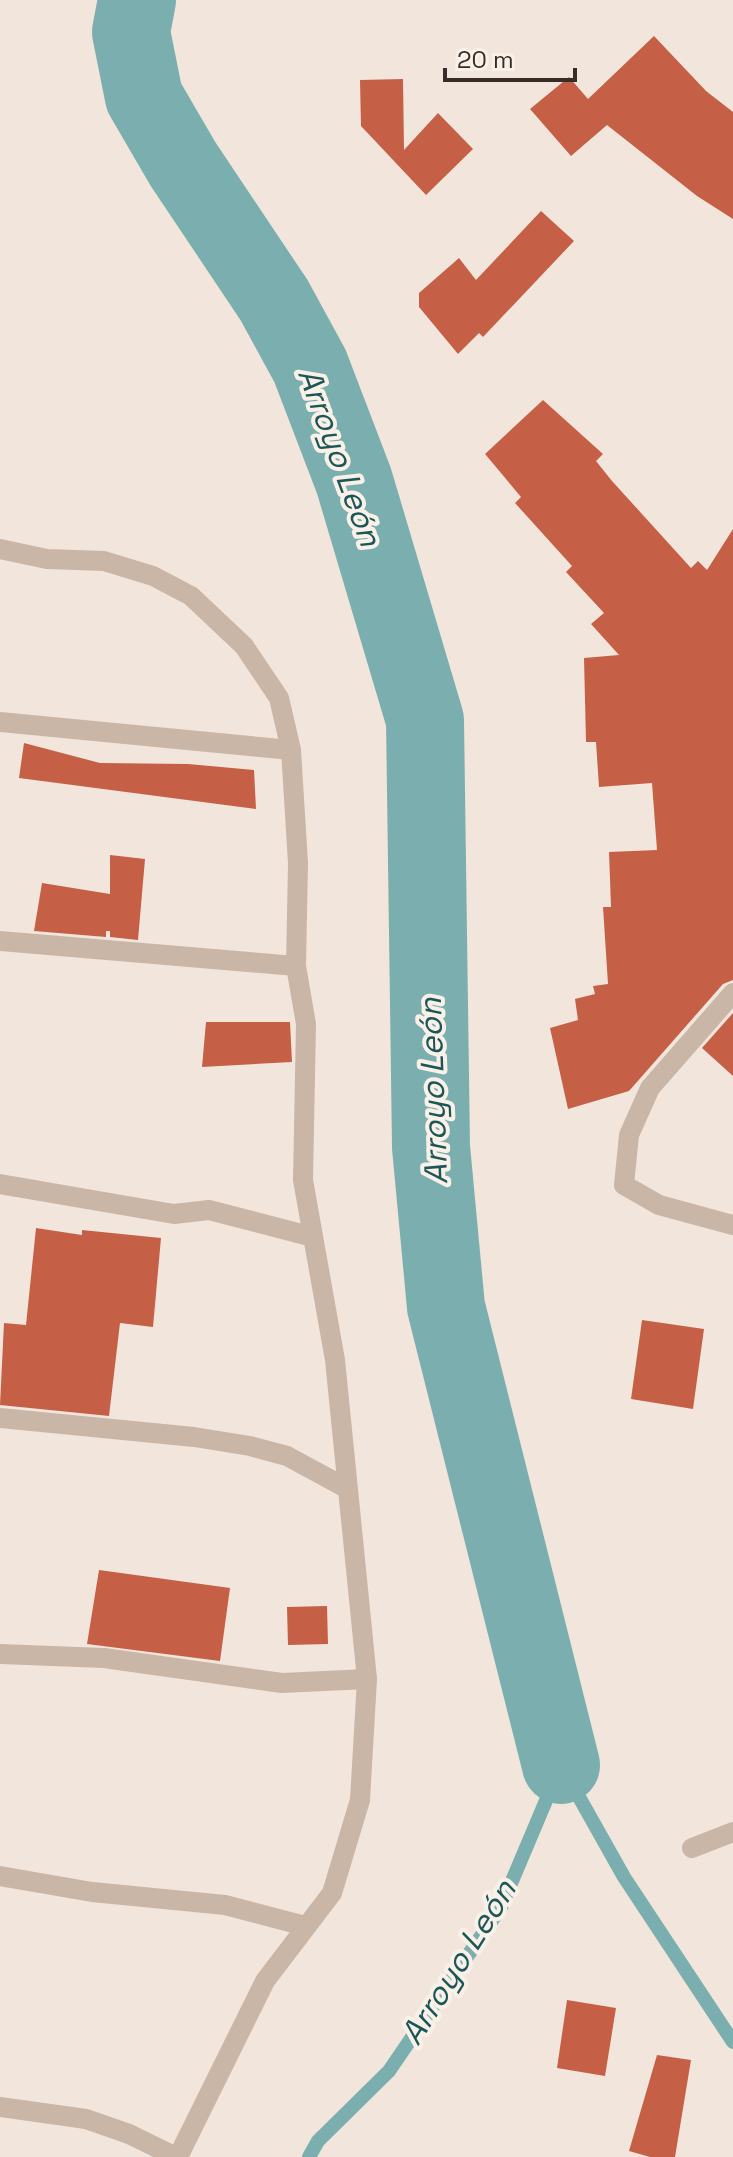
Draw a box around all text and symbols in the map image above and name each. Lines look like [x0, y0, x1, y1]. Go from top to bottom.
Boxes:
scale bar [445, 32, 575, 82]
text: 20 m [457, 44, 514, 75]
water label: Arroyo León [289, 362, 391, 553]
water label: Arroyo León [410, 996, 456, 1185]
water label: Arroyo León [392, 1871, 525, 2052]

